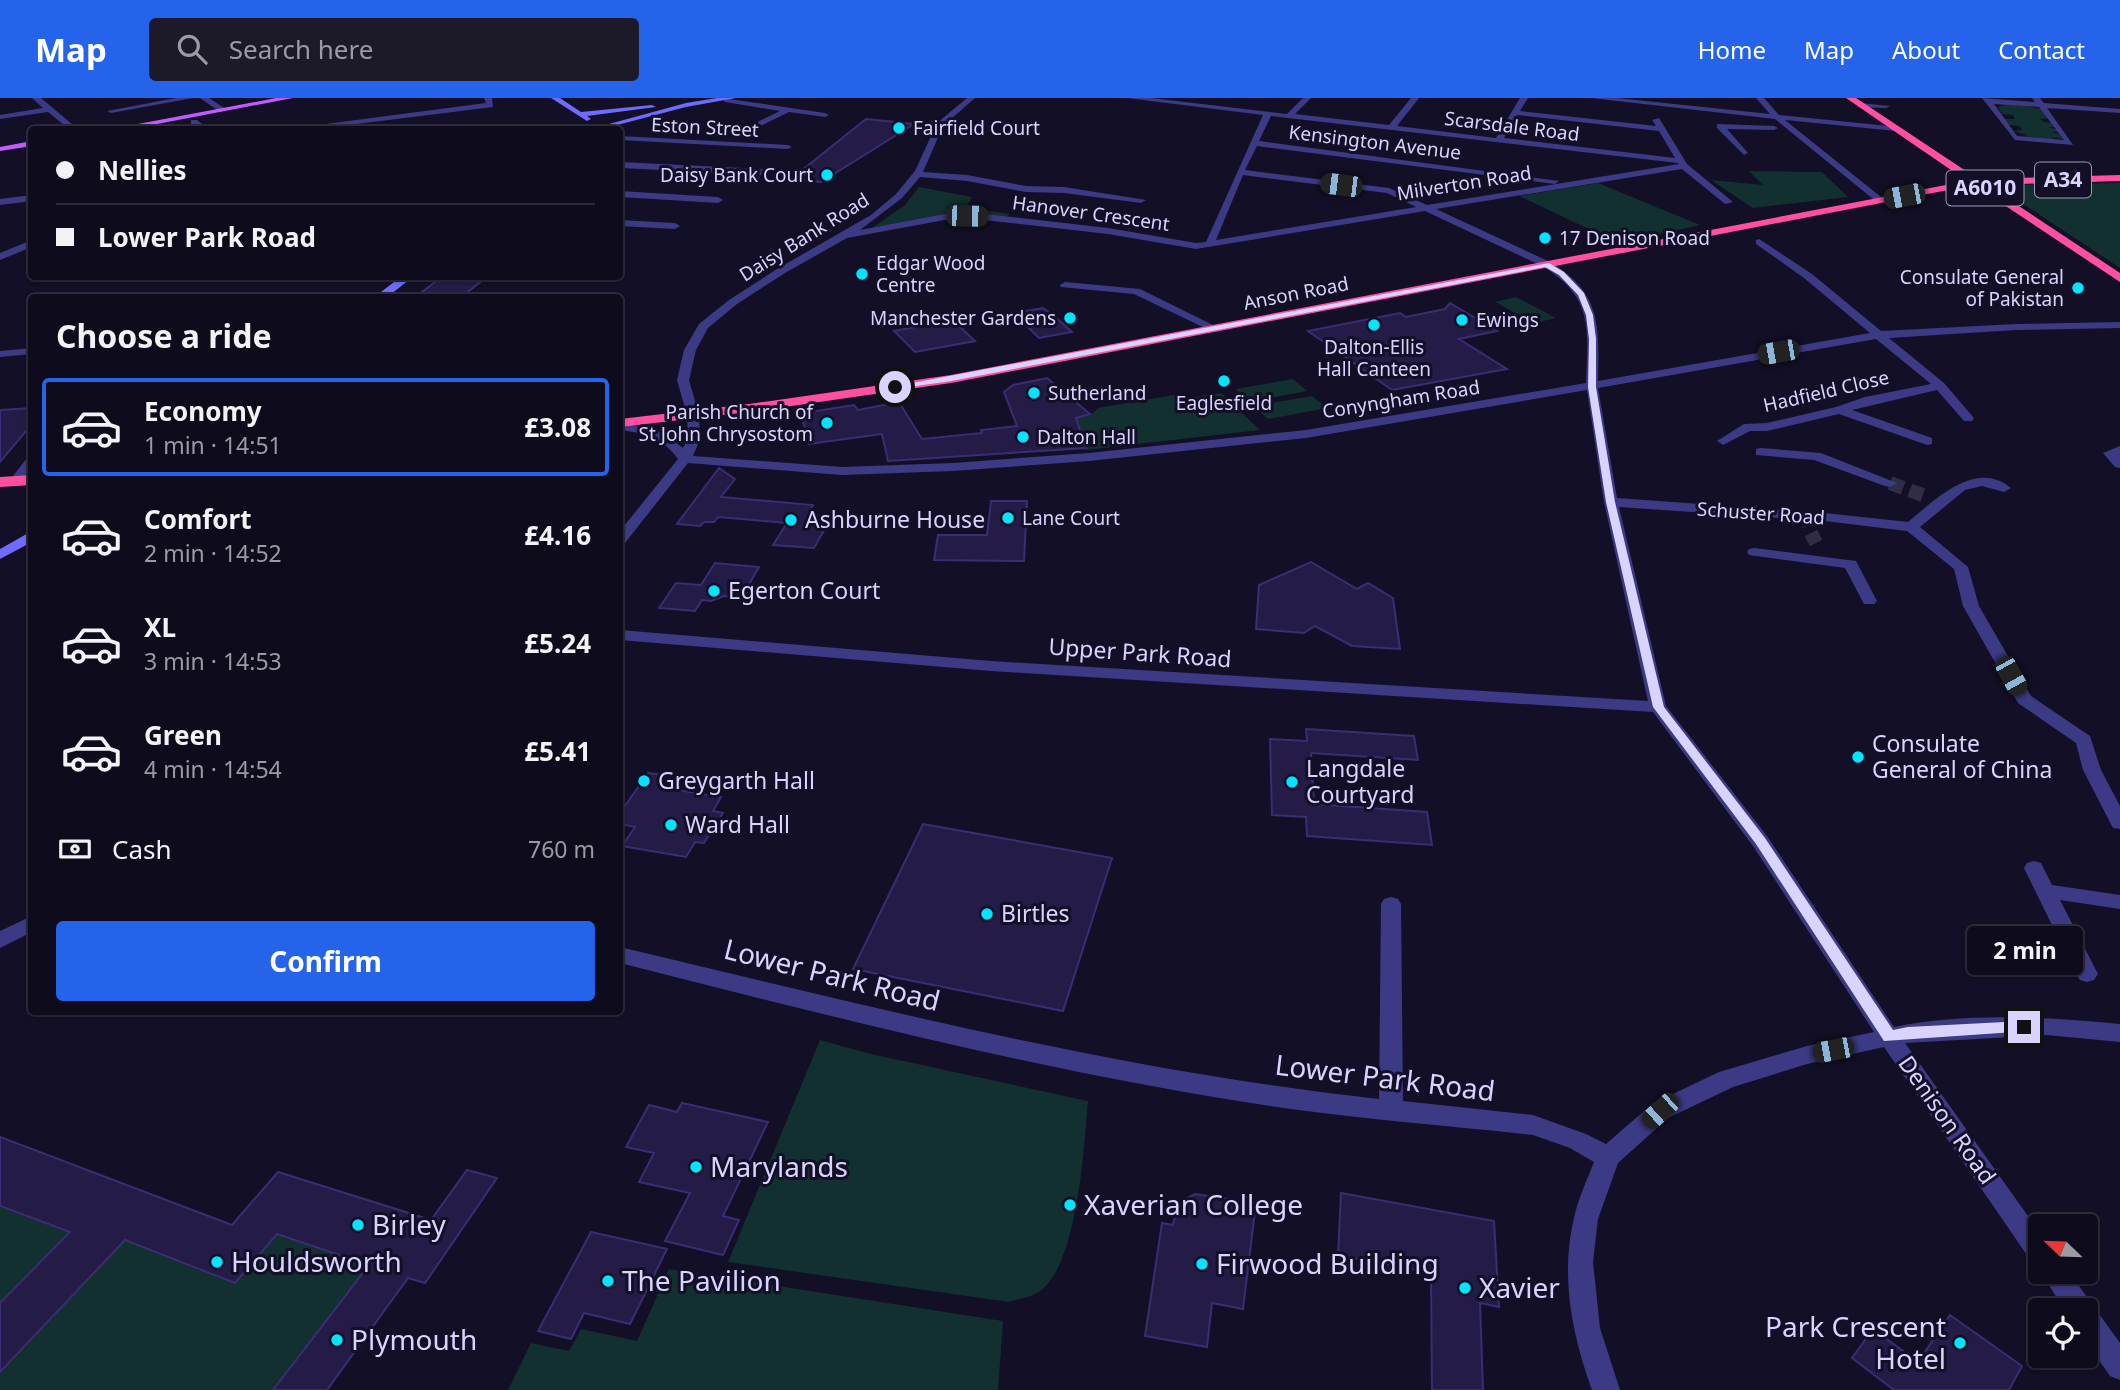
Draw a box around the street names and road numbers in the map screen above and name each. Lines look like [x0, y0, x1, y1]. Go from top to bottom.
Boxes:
street label: Scarsdale Road [1443, 105, 1581, 147]
street label: Eston Street [651, 111, 760, 143]
street label: Kensington Avenue [1287, 119, 1463, 165]
street label: Milverton Road [1395, 160, 1533, 206]
road number: A34 [2035, 162, 2091, 198]
road number: A6010 [1946, 170, 2024, 206]
street label: Daisy Bank Road [734, 187, 874, 287]
street label: Hanover Crescent [1011, 189, 1171, 237]
street label: Anson Road [1241, 270, 1351, 316]
street label: Hadfield Close [1761, 364, 1891, 418]
street label: Conyngham Road [1320, 374, 1482, 424]
street label: Schuster Road [1696, 496, 1826, 530]
street label: Upper Park Road [1047, 630, 1233, 674]
street label: Lower Park Road [720, 929, 944, 1019]
street label: Lower Park Road [1273, 1045, 1497, 1109]
street label: Denison Road [1892, 1049, 2004, 1190]

